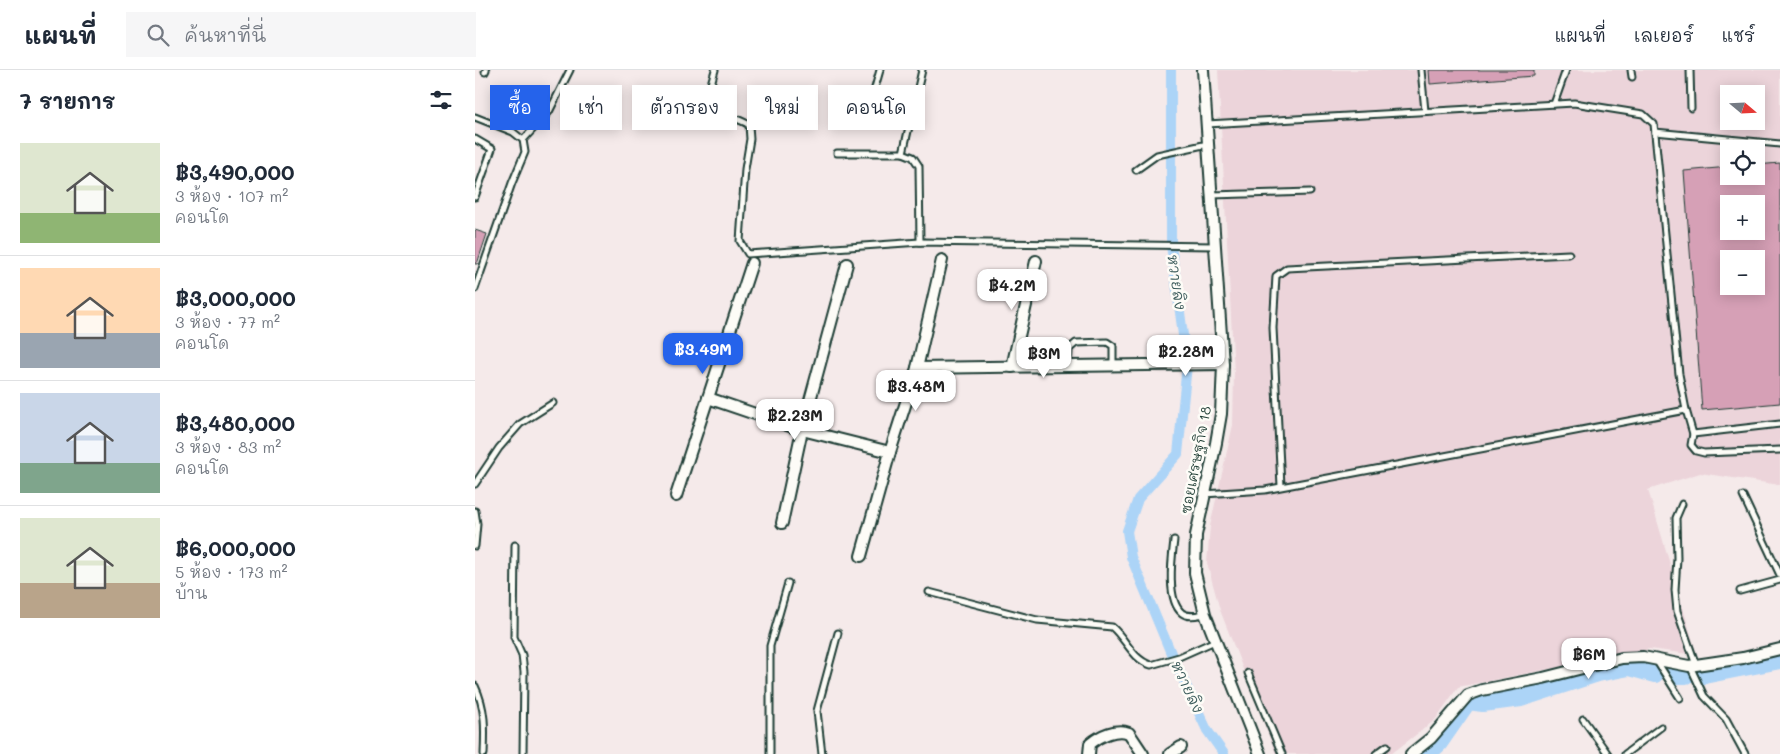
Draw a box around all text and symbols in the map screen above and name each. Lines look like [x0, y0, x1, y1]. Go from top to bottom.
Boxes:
search box [126, 12, 476, 57]
text: แผนที่ [25, 19, 96, 50]
icon: search [144, 21, 172, 49]
text: ค้นหาที่นี่ [184, 22, 266, 47]
text: แผนที่ [1555, 23, 1606, 47]
text: เลเยอร์ [1634, 23, 1694, 47]
text: แชร์ [1722, 23, 1755, 47]
chip: ซื้อ [490, 85, 550, 130]
chip: เช่า [560, 85, 622, 130]
chip: ตัวกรอง [632, 85, 737, 130]
chip: ใหม่ [747, 85, 818, 130]
chip: คอนโด [828, 85, 925, 130]
north arrow [1720, 85, 1765, 130]
map controls [1720, 85, 1765, 295]
icon: filters [427, 86, 455, 114]
text: 7 รายการ [20, 87, 115, 114]
button: locate [1720, 140, 1765, 185]
text: ฿3,490,000 [175, 158, 295, 185]
icon: home [60, 163, 120, 223]
text: 3 ห้อง · 107 m² [175, 185, 288, 206]
button: + [1720, 195, 1765, 240]
text: คอนโด [175, 206, 229, 227]
button: − [1720, 250, 1765, 295]
water label: หวายลิง [1163, 253, 1191, 311]
pin: ฿4.2M [977, 268, 1047, 311]
text: ฿4.2M [988, 274, 1036, 295]
text: ฿3,000,000 [175, 284, 296, 311]
icon: home [60, 288, 120, 348]
text: 3 ห้อง · 77 m² [175, 311, 280, 332]
text: คอนโด [175, 332, 229, 353]
pin: ฿3.49M [662, 332, 744, 375]
pin: ฿2.28M [1145, 334, 1227, 377]
pin: ฿3M [1020, 336, 1068, 379]
text: ฿3.49M [674, 338, 732, 359]
text: ฿2.28M [1158, 340, 1214, 361]
text: ฿3M [1027, 342, 1061, 363]
pin: ฿3.48M [875, 370, 957, 412]
text: ฿3.48M [887, 375, 945, 396]
pin: ฿2.23M [754, 398, 836, 441]
text: ฿2.23M [767, 404, 823, 425]
street label: ซอยเศรษฐกิจ 18 [1176, 404, 1215, 515]
text: ฿3,480,000 [175, 409, 295, 436]
icon: home [60, 413, 120, 473]
text: 3 ห้อง · 83 m² [175, 436, 281, 457]
text: คอนโด [175, 457, 229, 478]
text: ฿6,000,000 [175, 534, 296, 561]
icon: home [60, 538, 120, 598]
text: 5 ห้อง · 173 m² [175, 561, 288, 582]
text: บ้าน [175, 582, 208, 603]
pin: ฿6M [1565, 638, 1613, 680]
text: ฿6M [1572, 643, 1606, 664]
water label: หวายลิง [1167, 657, 1209, 716]

